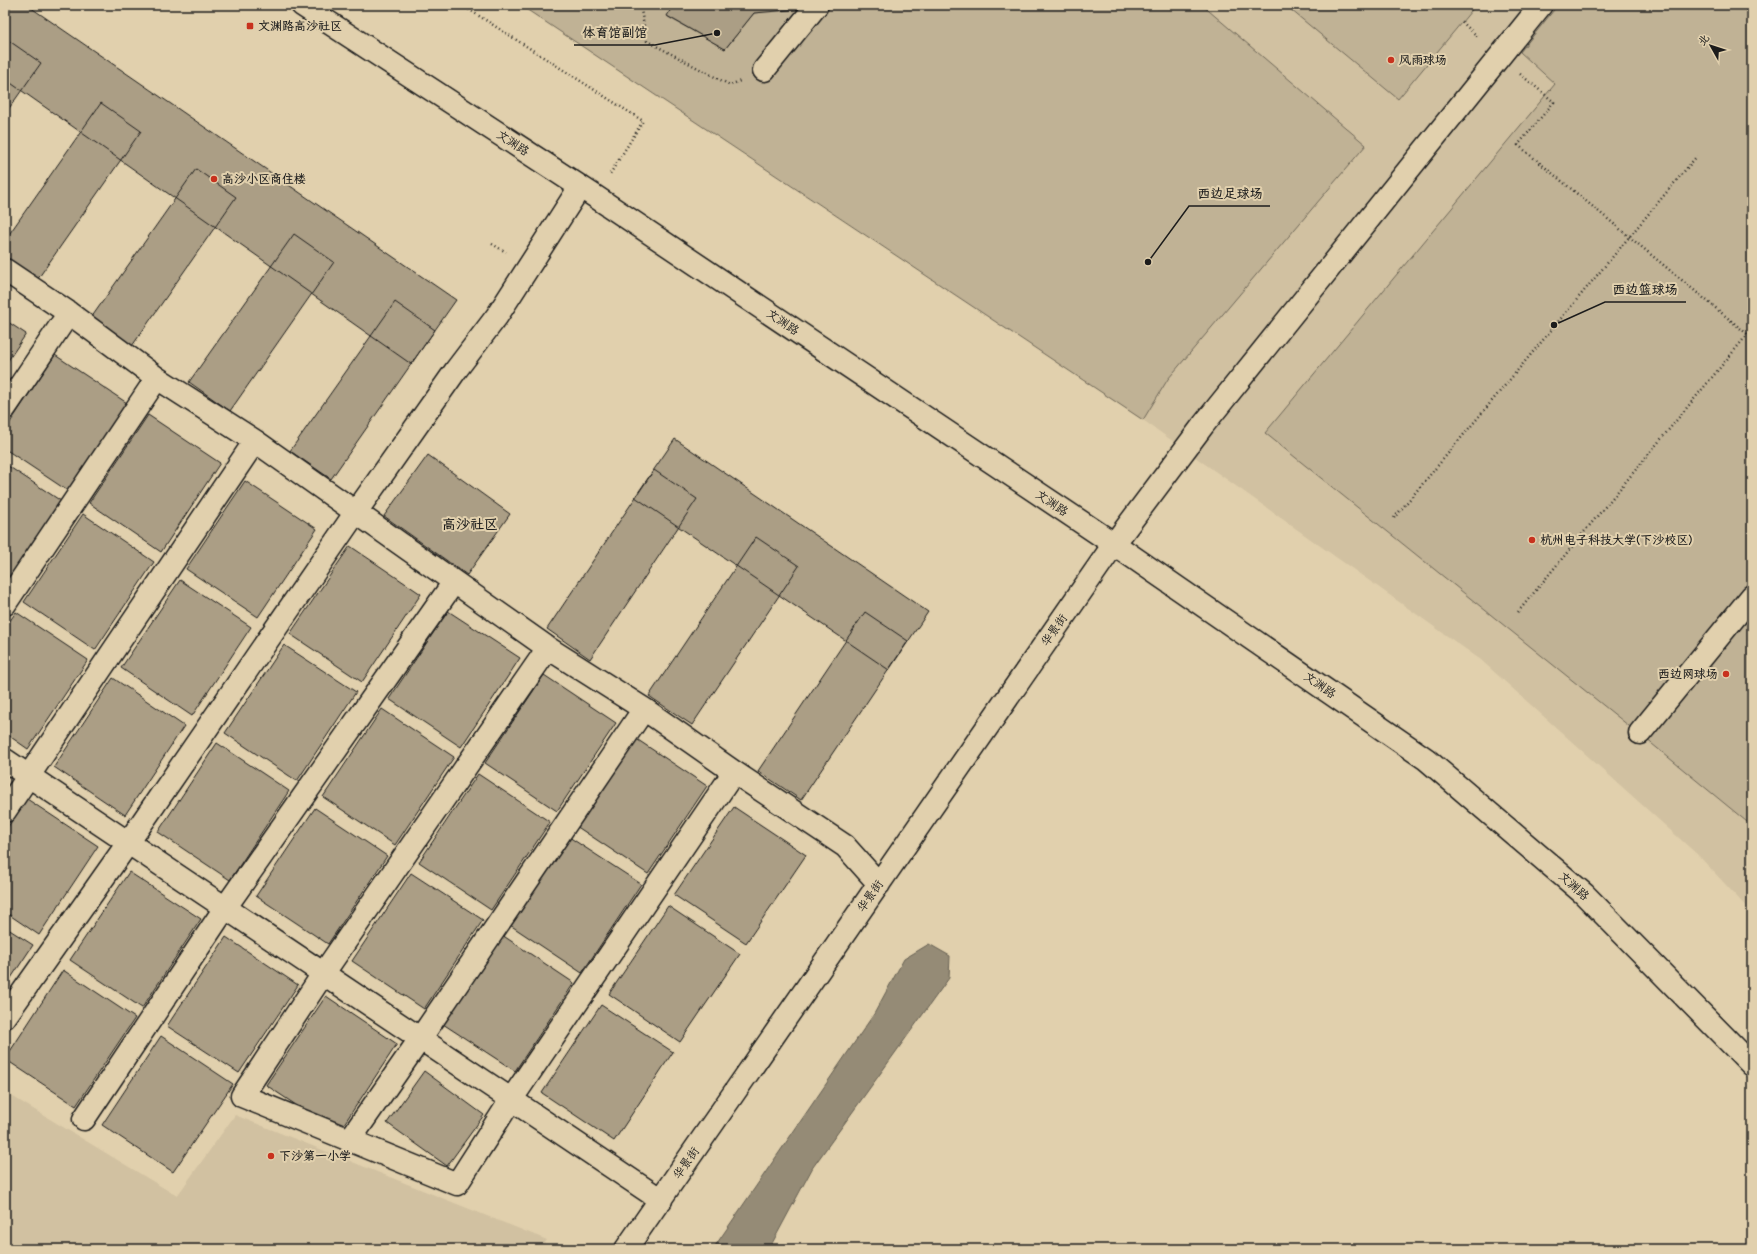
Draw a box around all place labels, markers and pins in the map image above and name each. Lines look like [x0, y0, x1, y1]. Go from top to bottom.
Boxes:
place label: 文渊路高沙社区 [258, 19, 342, 33]
callout: 体育馆副馆 [574, 20, 655, 45]
marker: 文渊路高沙社区 [245, 21, 255, 31]
place label: 风雨球场 [1399, 53, 1447, 67]
marker: 风雨球场 [1386, 55, 1396, 65]
place label: 高沙小区商住楼 [222, 172, 306, 186]
marker: 高沙小区商住楼 [209, 174, 219, 184]
callout: 西边足球场 [1189, 181, 1270, 206]
callout: 西边篮球场 [1605, 277, 1686, 302]
place label: 杭州电子科技大学(下沙校区) [1540, 533, 1693, 547]
marker: 杭州电子科技大学(下沙校区) [1527, 535, 1537, 545]
place label: 西边网球场 [1658, 667, 1718, 681]
marker: 西边网球场 [1721, 669, 1731, 679]
place label: 下沙第一小学 [279, 1149, 351, 1163]
marker: 下沙第一小学 [266, 1151, 276, 1161]

